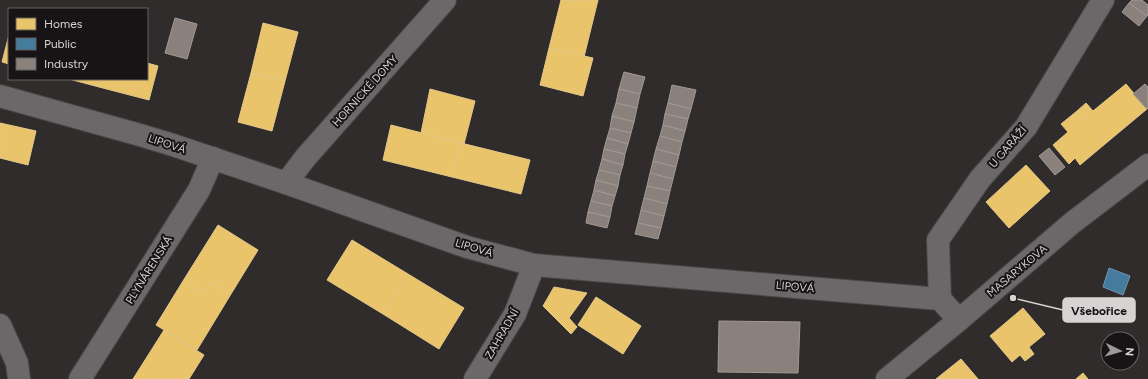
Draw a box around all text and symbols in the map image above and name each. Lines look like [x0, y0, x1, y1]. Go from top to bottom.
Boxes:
legend [8, 8, 148, 80]
text: Homes [44, 17, 83, 31]
text: Public [44, 37, 77, 51]
street label: HORNICKÉ DOMY [330, 53, 401, 129]
text: Industry [44, 57, 89, 71]
street label: U GARÁŽÍ [986, 122, 1030, 170]
street label: LIPOVÁ [147, 132, 188, 156]
street label: PLYNÁRENSKÁ [123, 233, 175, 306]
street label: LIPOVÁ [454, 236, 495, 260]
street label: MASARYKOVA [984, 242, 1050, 300]
street label: LIPOVÁ [775, 279, 815, 295]
callout: Všebořice [1063, 298, 1135, 322]
text: Všebořice [1071, 304, 1127, 318]
street label: ZAHRADNÍ [482, 306, 522, 362]
north arrow [1100, 331, 1140, 371]
text: N [1123, 347, 1136, 357]

